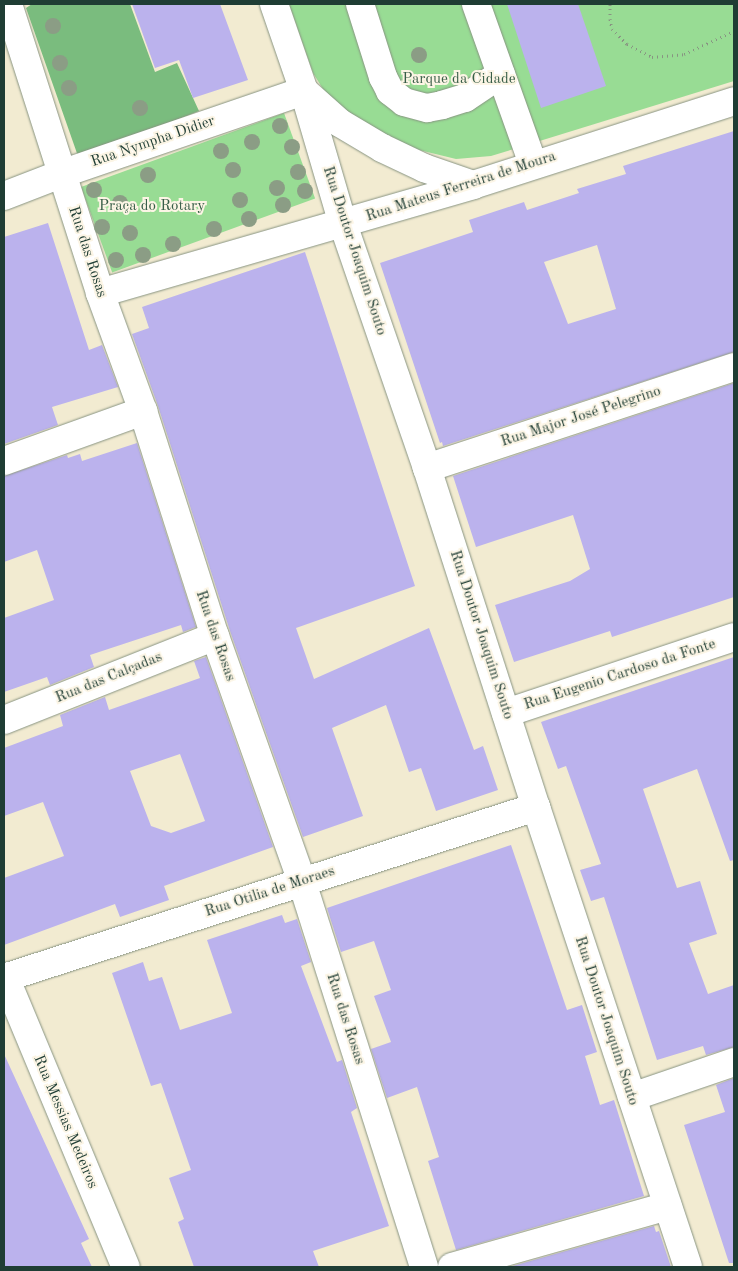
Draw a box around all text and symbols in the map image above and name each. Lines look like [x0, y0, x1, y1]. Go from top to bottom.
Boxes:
park label: Parque da Cidade [402, 71, 516, 89]
street label: Rua Nympha Didier [89, 112, 217, 172]
street label: Rua Mateus Ferreira de Moura [364, 148, 558, 226]
street label: Rua Doutor Joaquim Souto [318, 164, 390, 338]
park label: Praça do Rotary [99, 198, 205, 216]
street label: Rua das Rosas [64, 204, 110, 300]
street label: Rua Major José Pelegrino [499, 383, 663, 451]
street label: Rua Doutor Joaquim Souto [445, 548, 517, 722]
street label: Rua das Rosas [191, 588, 239, 684]
street label: Rua Eugenio Cardoso da Fonte [522, 635, 718, 715]
street label: Rua das Calçadas [53, 648, 165, 708]
street label: Rua Otilia de Moraes [203, 862, 337, 922]
street label: Rua Doutor Joaquim Souto [570, 934, 642, 1108]
street label: Rua das Rosas [322, 971, 368, 1067]
street label: Rua Messias Medeiros [29, 1052, 101, 1192]

